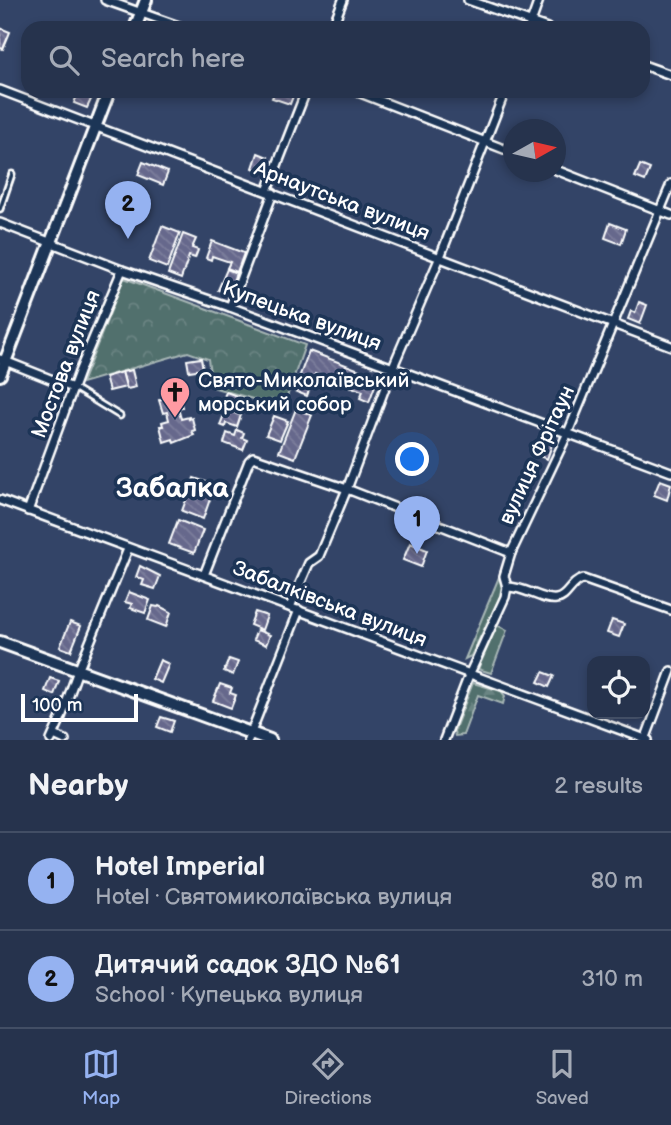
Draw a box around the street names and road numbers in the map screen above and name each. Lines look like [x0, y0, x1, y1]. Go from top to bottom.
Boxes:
street label: Арнаутська вулиця [250, 156, 433, 246]
street label: Купецька вулиця [219, 276, 385, 356]
street label: Мостова вулиця [26, 286, 106, 442]
street label: вулиця Фрітаун [494, 381, 580, 529]
street label: Забалківська вулиця [229, 555, 431, 653]

